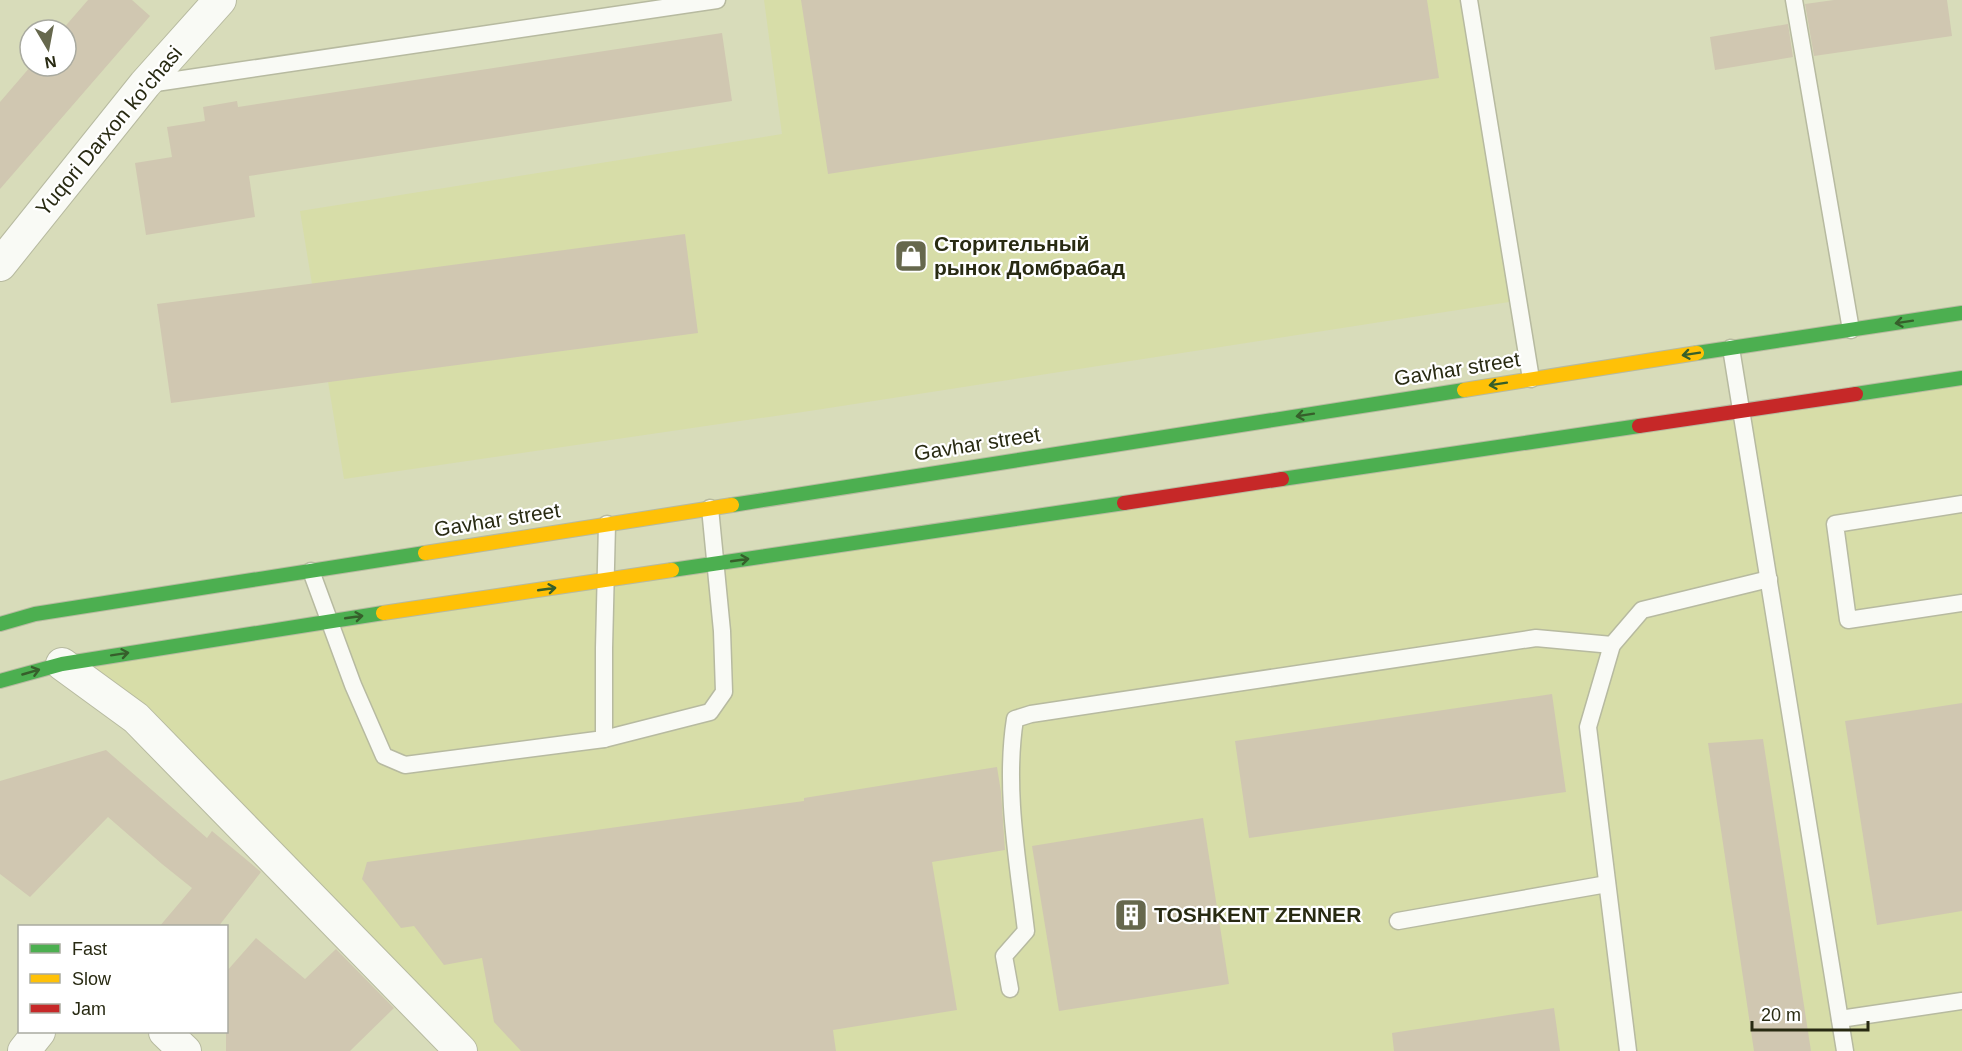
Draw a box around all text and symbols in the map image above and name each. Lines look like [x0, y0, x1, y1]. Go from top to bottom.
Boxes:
north arrow [18, 18, 78, 78]
street label: Yuqori Darxon ko'chasi [31, 41, 186, 220]
text: N [43, 53, 58, 72]
place label: Сторительный рынок Домбрабад [934, 232, 1125, 279]
shop icon: Сторительный рынок Домбрабад [893, 238, 929, 274]
one-way arrow [1895, 316, 1915, 327]
street label: Gavhar street [1392, 347, 1522, 390]
one-way arrow [1681, 349, 1701, 360]
one-way arrow [1489, 379, 1508, 390]
one-way arrow [1296, 409, 1316, 420]
street label: Gavhar street [912, 422, 1042, 465]
street label: Gavhar street [432, 498, 562, 541]
one-way arrow [729, 555, 749, 566]
one-way arrow [536, 583, 556, 594]
one-way arrow [343, 612, 363, 623]
one-way arrow [109, 649, 129, 660]
one-way arrow [21, 666, 40, 677]
building icon: TOSHKENT ZENNER [1113, 897, 1149, 933]
place label: TOSHKENT ZENNER [1154, 903, 1361, 926]
legend [18, 925, 228, 1033]
text: Fast [72, 939, 107, 959]
text: Slow [72, 969, 112, 989]
scale bar [1752, 994, 1868, 1032]
text: Jam [72, 999, 106, 1019]
text: 20 m [1761, 1005, 1801, 1025]

